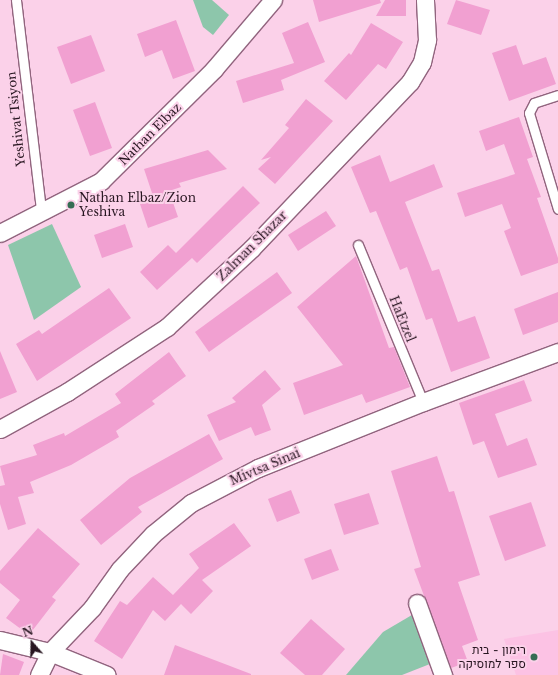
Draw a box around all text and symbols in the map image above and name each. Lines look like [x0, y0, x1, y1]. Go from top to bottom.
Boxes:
street label: Yeshivat Tsiyon [4, 71, 28, 167]
street label: Nathan Elbaz [116, 100, 184, 168]
place label: Nathan Elbaz/Zion Yeshiva [79, 191, 196, 219]
marker: Nathan Elbaz/Zion Yeshiva [66, 200, 76, 210]
street label: Zalman Shazar [214, 208, 290, 284]
street label: HaEtzel [386, 294, 418, 344]
street label: Mivtsa Sinai [228, 446, 302, 488]
north arrow [12, 623, 52, 663]
text: N [21, 623, 35, 640]
place label: רימון - בית ספר למוסיקה [458, 643, 526, 671]
marker: רימון - בית ספר למוסיקה [529, 652, 539, 662]

